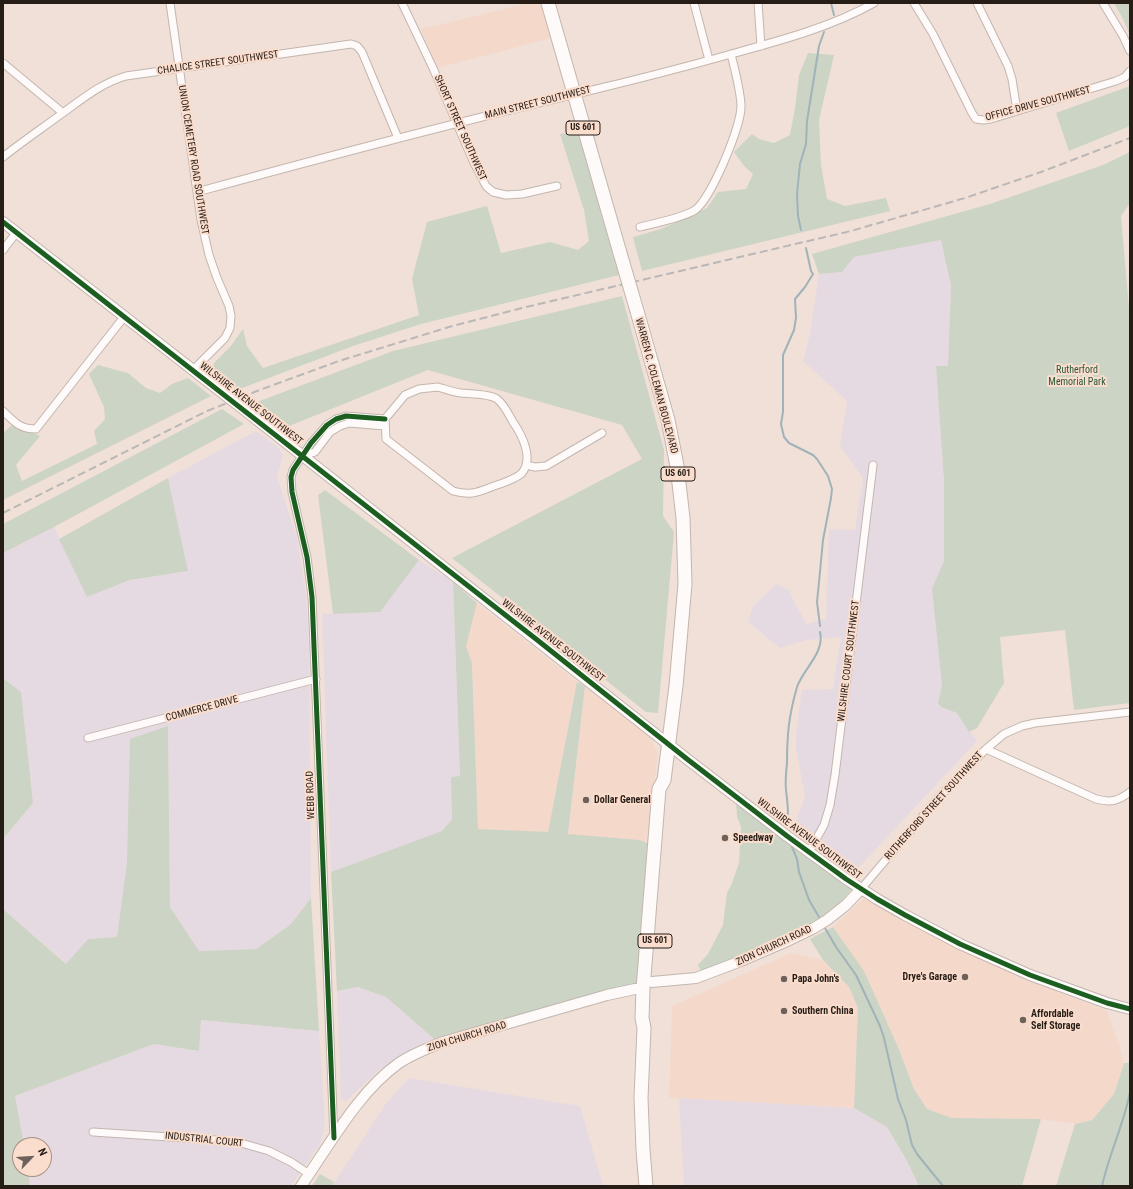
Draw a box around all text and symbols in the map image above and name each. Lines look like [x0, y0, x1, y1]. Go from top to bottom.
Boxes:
street label: CHALICE STREET SOUTHWEST [157, 49, 279, 77]
street label: SHORT STREET SOUTHWEST [431, 73, 489, 183]
street label: UNION CEMETERY ROAD SOUTHWEST [175, 84, 211, 236]
street label: MAIN STREET SOUTHWEST [484, 84, 592, 122]
street label: OFFICE DRIVE SOUTHWEST [984, 84, 1092, 124]
road number: US 601 [566, 121, 600, 135]
street label: WARREN C. COLEMAN BOULEVARD [632, 317, 680, 455]
street label: WILSHIRE AVENUE SOUTHWEST [197, 360, 305, 448]
park label: Rutherford Memorial Park [1048, 364, 1106, 388]
road number: US 601 [661, 467, 695, 481]
street label: WILSHIRE AVENUE SOUTHWEST [499, 597, 607, 685]
street label: WILSHIRE COURT SOUTHWEST [836, 600, 862, 722]
street label: COMMERCE DRIVE [165, 694, 239, 724]
street label: RUTHERFORD STREET SOUTHWEST [882, 750, 986, 862]
street label: WEBB ROAD [304, 771, 318, 819]
place label: Dollar General [594, 794, 651, 806]
marker: Dollar General [581, 795, 591, 805]
street label: WILSHIRE AVENUE SOUTHWEST [754, 796, 864, 882]
place label: Speedway [733, 832, 773, 844]
marker: Speedway [720, 833, 730, 843]
street label: ZION CHURCH ROAD [734, 923, 814, 969]
road number: US 601 [638, 934, 672, 948]
place label: Drye's Garage [903, 971, 957, 983]
marker: Drye's Garage [960, 972, 970, 982]
place label: Papa John's [792, 973, 839, 985]
marker: Papa John's [779, 974, 789, 984]
place label: Southern China [792, 1005, 853, 1017]
marker: Southern China [779, 1006, 789, 1016]
place label: Affordable Self Storage [1031, 1008, 1080, 1032]
marker: Affordable Self Storage [1018, 1015, 1028, 1025]
street label: ZION CHURCH ROAD [426, 1019, 508, 1055]
street label: INDUSTRIAL COURT [164, 1130, 244, 1150]
north arrow [12, 1137, 52, 1177]
text: N [35, 1146, 50, 1158]

